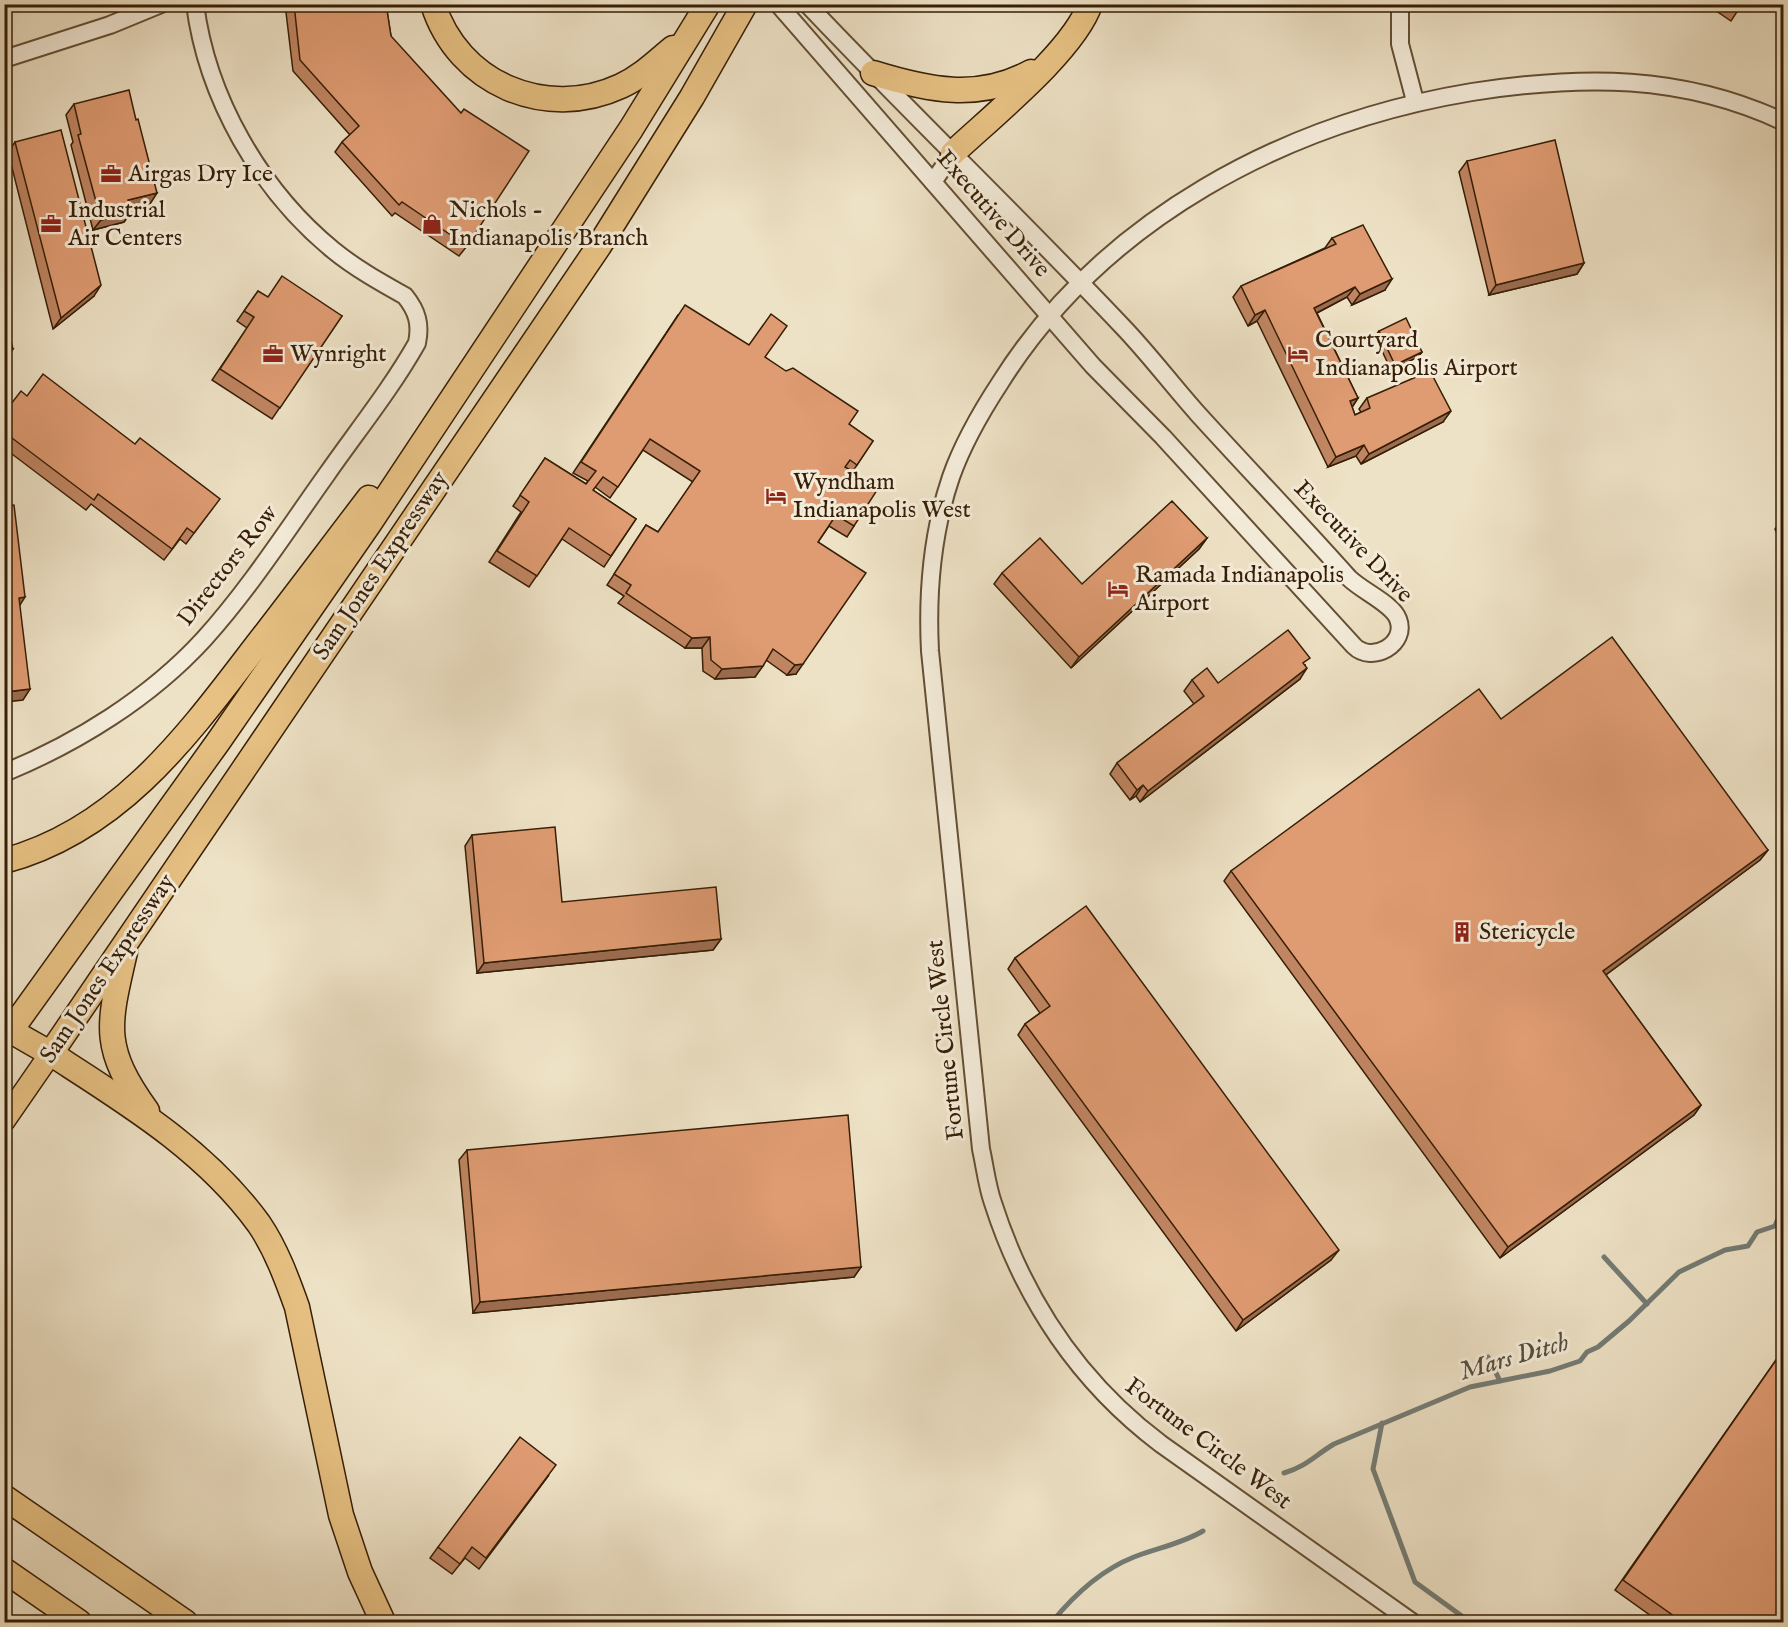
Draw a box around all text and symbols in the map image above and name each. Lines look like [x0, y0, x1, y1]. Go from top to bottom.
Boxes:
street label: Executive Drive [929, 144, 1057, 284]
place label: Airgas Dry Ice [127, 159, 273, 190]
office icon: Airgas Dry Ice [99, 162, 123, 186]
place label: Industrial Air Centers [67, 195, 182, 254]
place label: Nichols - Indianapolis Branch [449, 195, 649, 254]
office icon: Industrial Air Centers [39, 212, 63, 236]
shop icon: Nichols - Indianapolis Branch [420, 212, 444, 236]
place label: Courtyard Indianapolis Airport [1315, 325, 1518, 384]
place label: Wynright [290, 339, 386, 370]
office icon: Wynright [261, 342, 285, 366]
hotel icon: Courtyard Indianapolis Airport [1286, 342, 1310, 366]
street label: Sam Jones Expressway [306, 465, 456, 667]
place label: Wyndham Indianapolis West [793, 467, 971, 526]
street label: Executive Drive [1287, 474, 1419, 610]
hotel icon: Wyndham Indianapolis West [764, 484, 788, 508]
street label: Directors Row [171, 498, 286, 633]
place label: Ramada Indianapolis Airport [1134, 560, 1344, 619]
hotel icon: Ramada Indianapolis Airport [1106, 577, 1130, 601]
street label: Sam Jones Expressway [33, 868, 183, 1070]
place label: Stericycle [1479, 917, 1575, 948]
building icon: Stericycle [1450, 920, 1474, 944]
street label: Fortune Circle West [920, 938, 972, 1142]
water label: Mars Ditch [1455, 1326, 1573, 1388]
street label: Fortune Circle West [1118, 1371, 1298, 1517]

